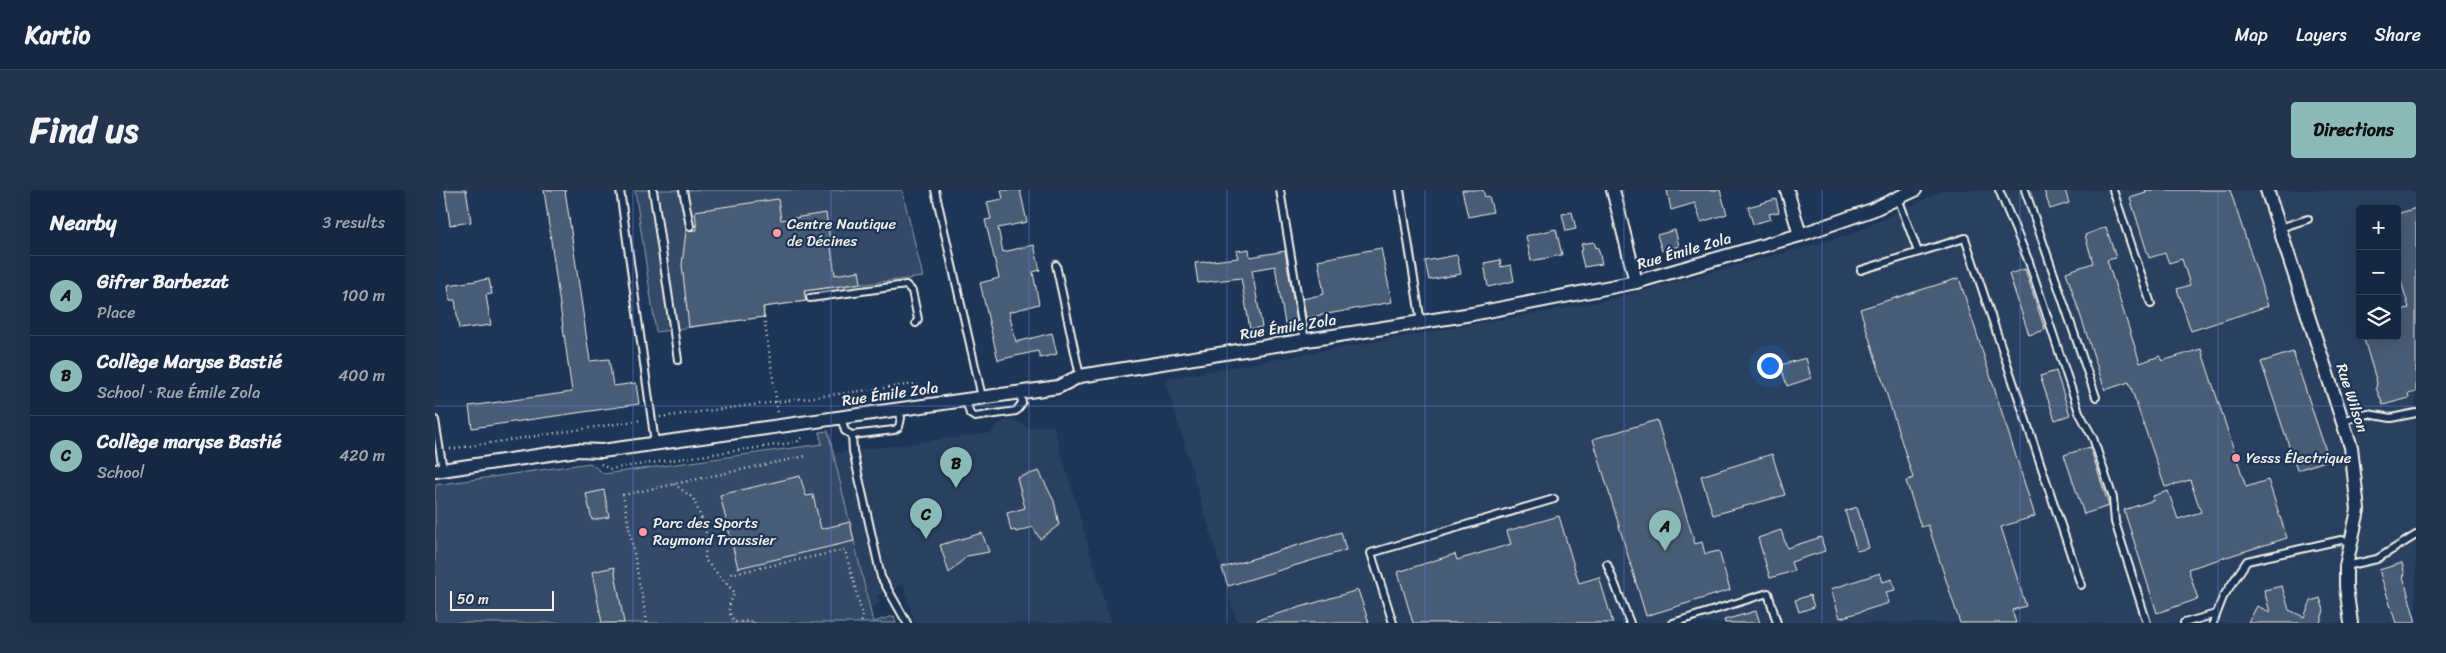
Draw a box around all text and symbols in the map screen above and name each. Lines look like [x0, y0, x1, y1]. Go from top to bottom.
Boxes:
text: Kartio [25, 14, 90, 56]
text: Map [2235, 19, 2268, 51]
text: Layers [2296, 19, 2347, 51]
text: Share [2375, 19, 2421, 51]
text: Find us [30, 99, 138, 161]
button: Directions [2291, 102, 2416, 158]
text: Nearby [50, 204, 116, 242]
map controls [2356, 205, 2401, 340]
button: + [2356, 205, 2401, 250]
text: 3 results [322, 208, 385, 237]
place label: Centre Nautique de Décines [787, 211, 896, 254]
street label: Rue Émile Zola [1634, 225, 1735, 277]
marker: Centre Nautique de Décines [771, 227, 783, 239]
button: − [2356, 250, 2401, 295]
text: Gifrer Barbezat [97, 265, 229, 298]
text: A [61, 281, 71, 310]
text: 100 m [341, 281, 385, 310]
button: layers [2356, 295, 2401, 340]
text: Place [97, 298, 136, 327]
street label: Rue Émile Zola [1238, 307, 1338, 347]
text: Collège Maryse Bastié [97, 345, 282, 378]
your location [1757, 353, 1783, 379]
street label: Rue Wilson [2329, 360, 2375, 436]
text: B [61, 361, 71, 390]
text: 400 m [338, 361, 385, 390]
street label: Rue Émile Zola [840, 374, 940, 414]
text: School · Rue Émile Zola [97, 378, 260, 407]
text: Collège maryse Bastié [97, 425, 281, 458]
text: C [61, 441, 71, 470]
text: 420 m [339, 441, 385, 470]
place label: Yesss Électrique [2246, 445, 2352, 471]
pin: B [940, 447, 972, 488]
marker: Yesss Électrique [2230, 452, 2242, 464]
text: School [97, 458, 144, 487]
pin: C [910, 498, 942, 539]
place label: Parc des Sports Raymond Troussier [653, 510, 777, 553]
pin: A [1649, 510, 1681, 551]
marker: Parc des Sports Raymond Troussier [637, 526, 649, 538]
text: 50 m [457, 587, 489, 612]
scale bar [450, 588, 554, 611]

